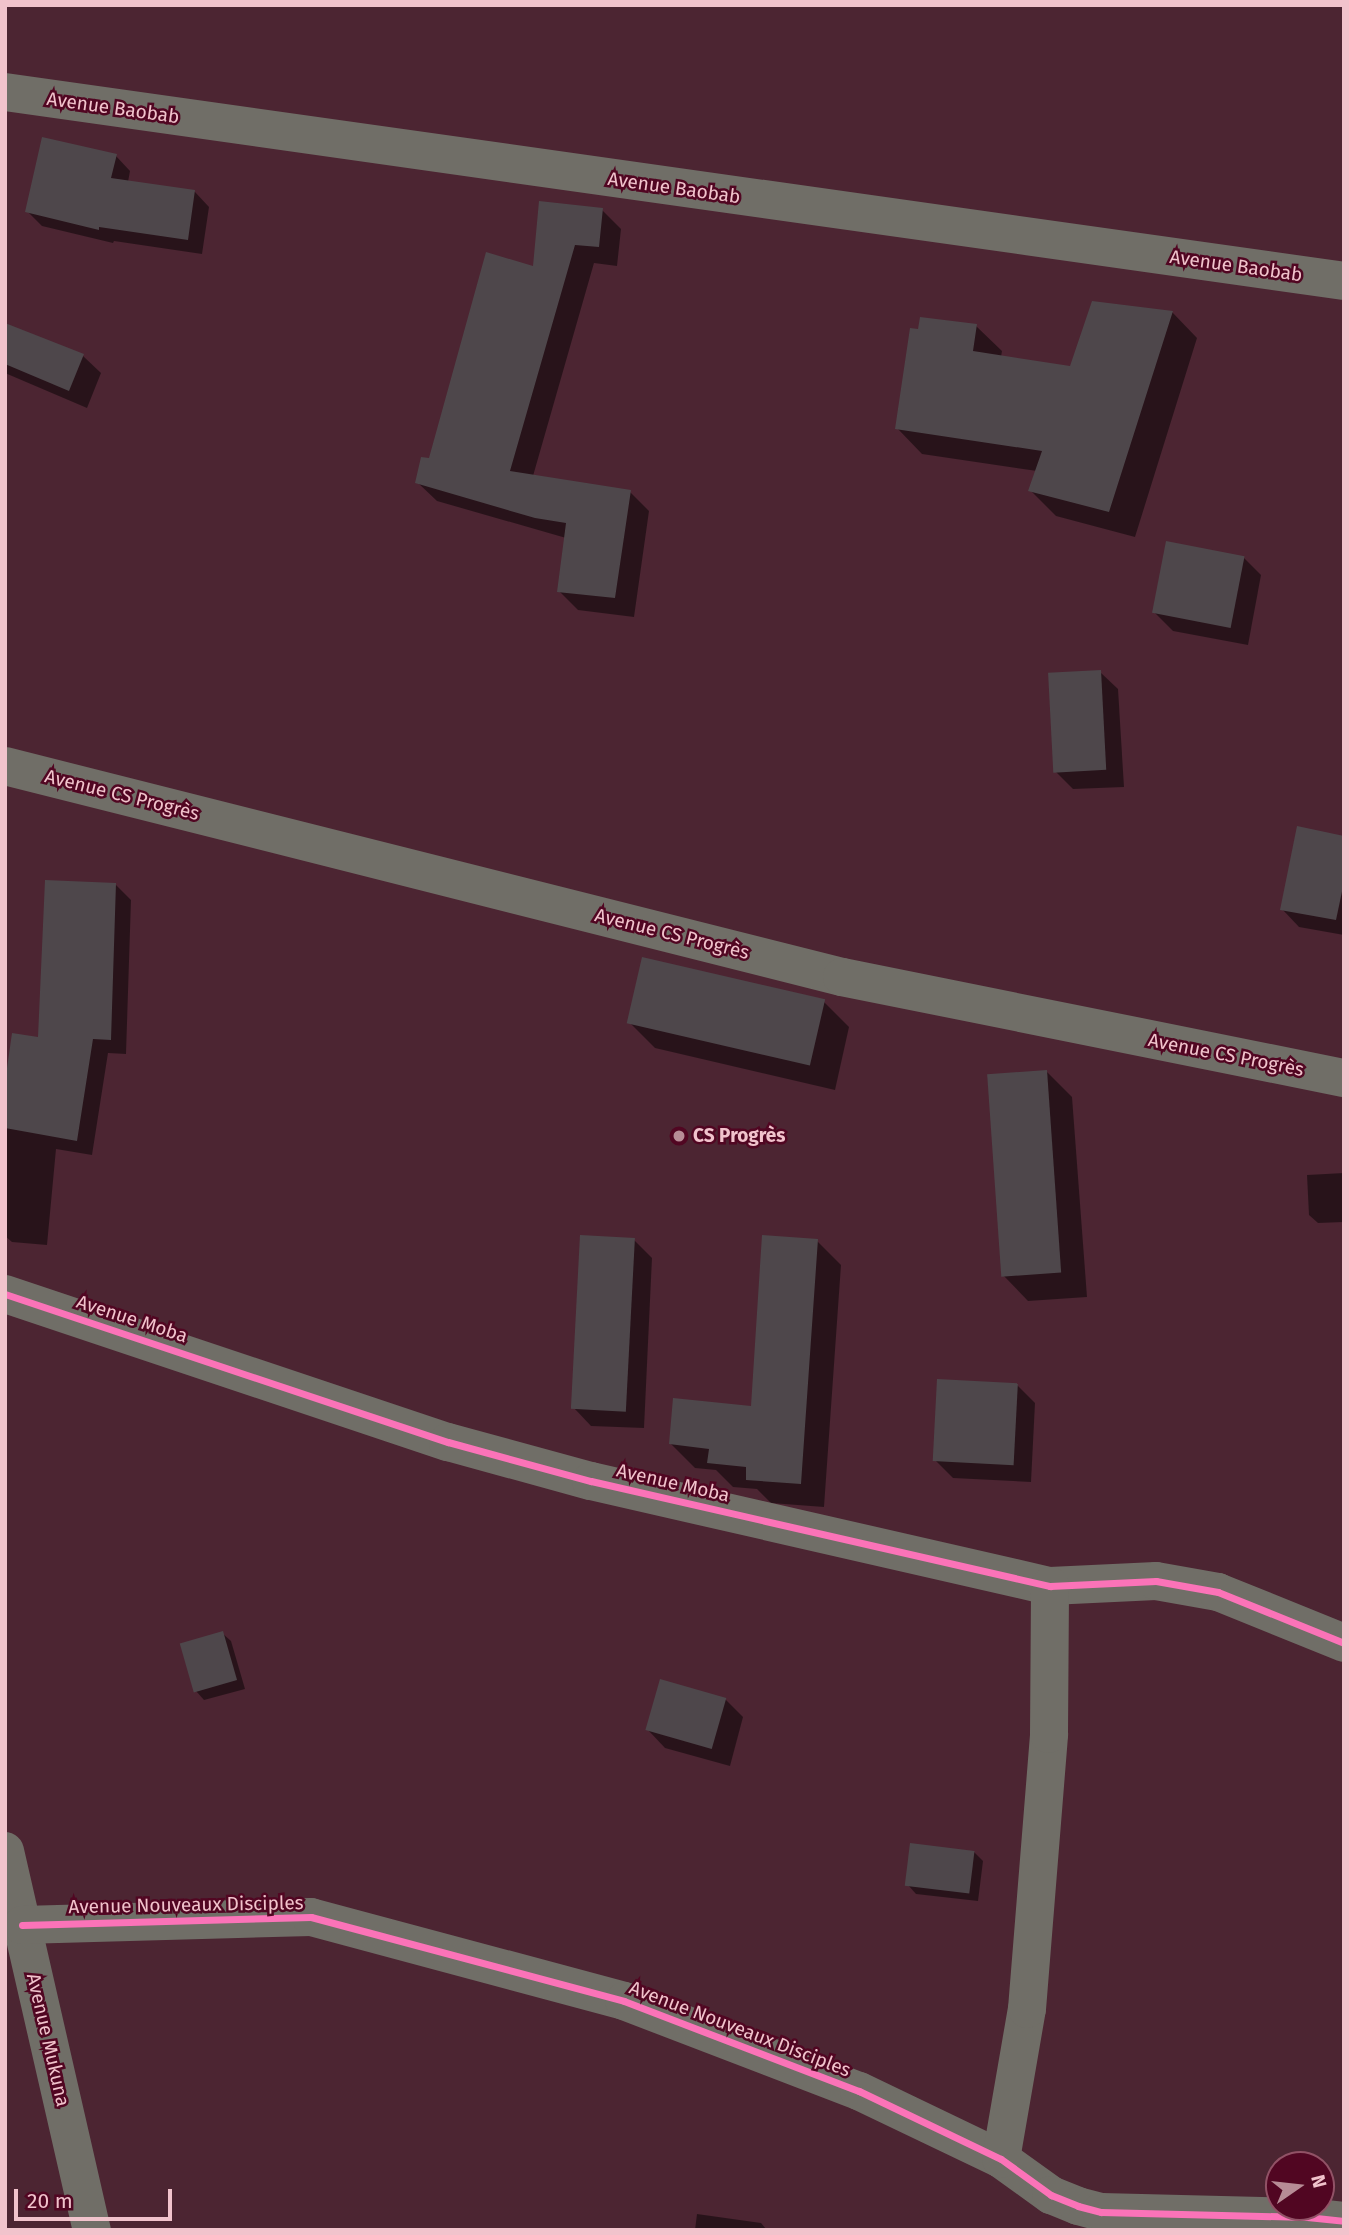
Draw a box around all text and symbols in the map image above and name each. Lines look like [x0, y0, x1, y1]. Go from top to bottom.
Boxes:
street label: Avenue Baobab [45, 87, 181, 129]
street label: Avenue Baobab [606, 167, 742, 209]
street label: Avenue Baobab [1168, 245, 1304, 287]
street label: Avenue CS Progrès [42, 765, 202, 825]
street label: Avenue CS Progrès [592, 904, 752, 964]
street label: Avenue CS Progrès [1146, 1029, 1306, 1081]
place label: CS Progrès [693, 1125, 785, 1147]
marker: CS Progrès [671, 1128, 687, 1144]
street label: Avenue Moba [74, 1290, 190, 1348]
street label: Avenue Moba [614, 1459, 732, 1507]
street label: Avenue Nouveaux Disciples [68, 1892, 304, 1918]
street label: Avenue Mukuna [22, 1971, 74, 2109]
street label: Avenue Nouveaux Disciples [626, 1976, 854, 2082]
north arrow [1265, 2151, 1335, 2221]
text: N [1306, 2172, 1332, 2190]
scale bar [18, 2176, 175, 2220]
text: 20 m [27, 2188, 73, 2214]

